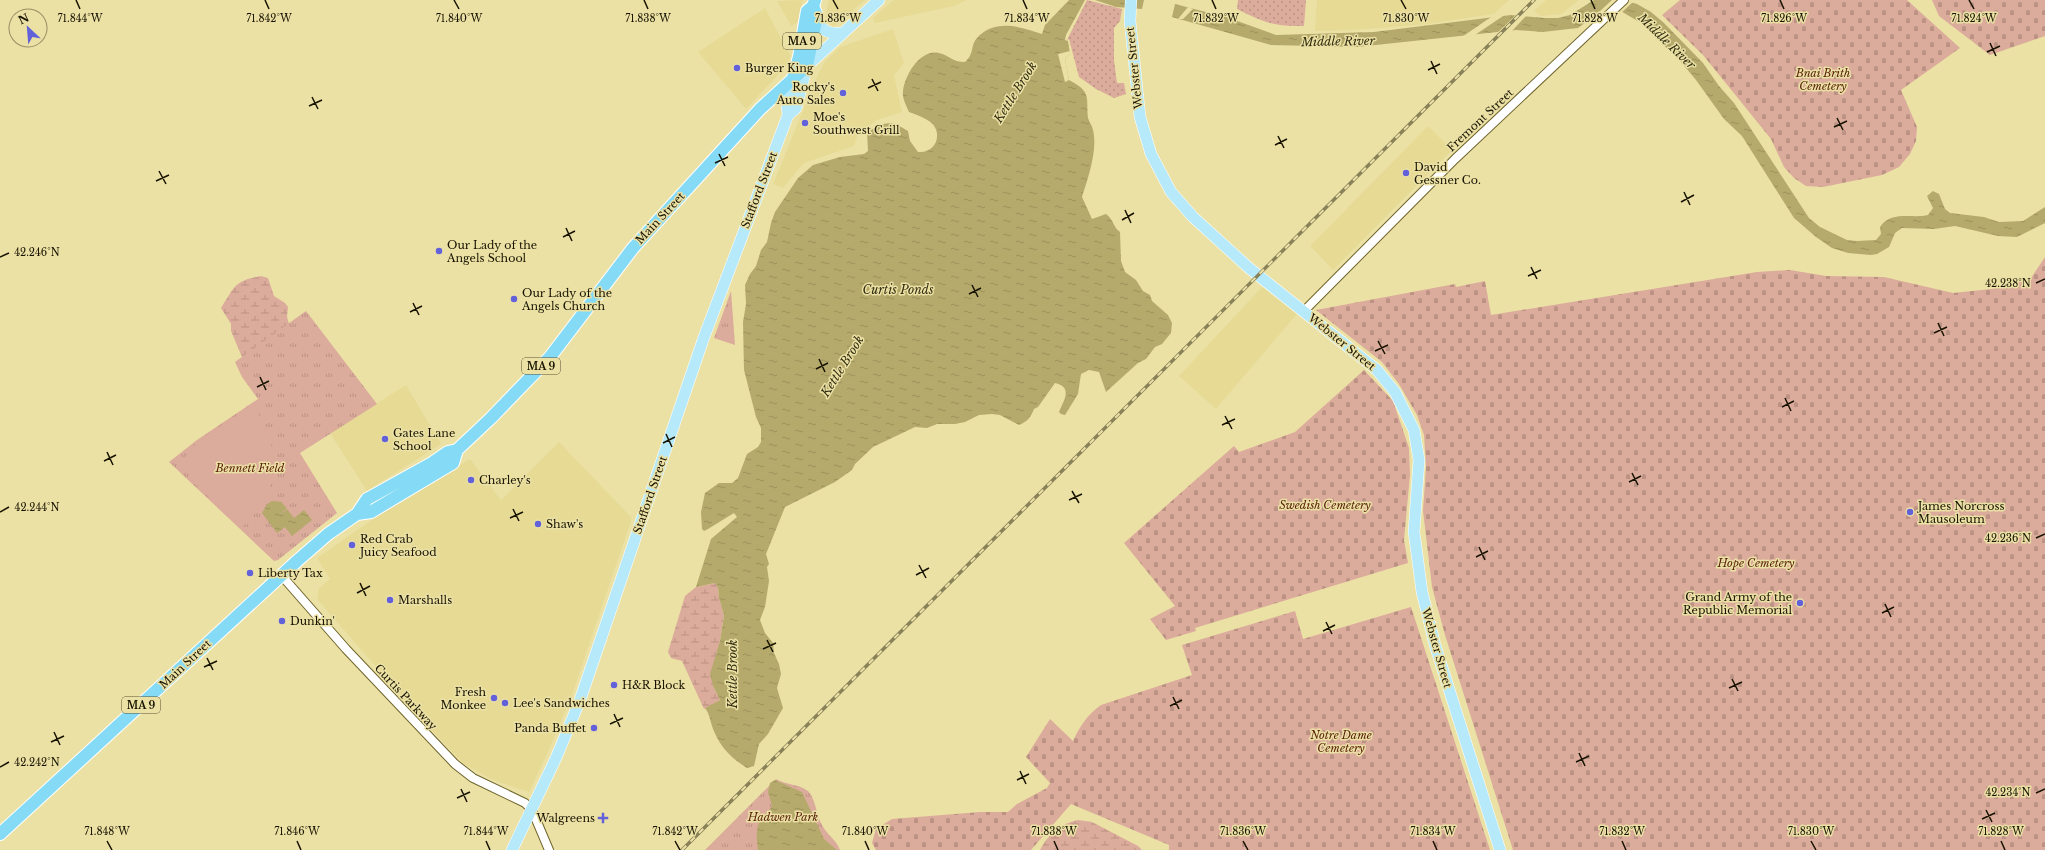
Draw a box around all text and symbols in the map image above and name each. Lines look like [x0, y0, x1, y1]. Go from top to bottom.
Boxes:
north arrow [8, 8, 48, 48]
water label: Middle River [1634, 9, 1699, 72]
text: N [16, 10, 32, 28]
text: 71.844°W [58, 12, 103, 25]
text: 71.842°W [246, 12, 292, 25]
text: 71.840°W [436, 12, 482, 25]
text: 71.838°W [625, 12, 671, 25]
text: 71.836°W [815, 12, 861, 25]
text: 71.834°W [1004, 12, 1050, 25]
text: 71.832°W [1193, 12, 1239, 25]
text: 71.830°W [1383, 12, 1430, 25]
text: 71.828°W [1572, 12, 1618, 25]
text: 71.826°W [1761, 12, 1807, 25]
text: 71.824°W [1951, 12, 1997, 25]
street label: Webster Street [1123, 26, 1145, 111]
road number: MA 9 [783, 33, 821, 49]
water label: Middle River [1300, 33, 1376, 49]
water label: Kettle Brook [990, 59, 1040, 126]
place label: Burger King [745, 61, 814, 75]
marker: Burger King [732, 63, 742, 73]
park label: Bnai Brith Cemetery [1795, 66, 1850, 93]
place label: Rocky's Auto Sales [776, 80, 835, 107]
street label: Fremont Street [1444, 85, 1517, 154]
marker: Rocky's Auto Sales [838, 88, 848, 98]
place label: Moe's Southwest Grill [813, 110, 900, 137]
marker: Moe's Southwest Grill [800, 118, 810, 128]
street label: Stafford Street [738, 149, 780, 230]
place label: David Gessner Co. [1414, 160, 1481, 187]
marker: David Gessner Co. [1401, 168, 1411, 178]
street label: Main Street [632, 189, 688, 247]
place label: Our Lady of the Angels School [446, 238, 537, 265]
text: 42.246°N [14, 246, 60, 259]
marker: Our Lady of the Angels School [434, 246, 444, 256]
text: 42.238°N [1985, 277, 2031, 290]
water label: Curtis Ponds [862, 282, 934, 297]
place label: Our Lady of the Angels Church [521, 286, 612, 313]
marker: Our Lady of the Angels Church [509, 294, 519, 304]
street label: Webster Street [1305, 310, 1379, 374]
water label: Kettle Brook [817, 333, 867, 400]
road number: MA 9 [522, 358, 560, 374]
place label: Gates Lane School [393, 426, 455, 453]
marker: Gates Lane School [380, 434, 390, 444]
street label: Stafford Street [630, 454, 670, 536]
park label: Bennett Field [215, 461, 285, 475]
place label: Charley's [479, 473, 531, 487]
marker: Charley's [466, 475, 476, 485]
park label: Swedish Cemetery [1279, 498, 1371, 512]
place label: James Norcross Mausoleum [1916, 499, 2004, 526]
text: 42.244°N [15, 501, 59, 514]
marker: James Norcross Mausoleum [1905, 507, 1915, 517]
place label: Shaw's [546, 517, 583, 531]
marker: Shaw's [533, 519, 543, 529]
place label: Red Crab Juicy Seafood [358, 532, 437, 559]
text: 42.236°N [1985, 532, 2031, 545]
marker: Red Crab Juicy Seafood [347, 540, 357, 550]
park label: Hope Cemetery [1717, 556, 1795, 570]
place label: Liberty Tax [258, 566, 323, 580]
marker: Liberty Tax [245, 568, 255, 578]
place label: Grand Army of the Republic Memorial [1683, 590, 1792, 617]
place label: Marshalls [398, 593, 452, 607]
marker: Marshalls [385, 595, 395, 605]
marker: Grand Army of the Republic Memorial [1795, 598, 1805, 608]
street label: Webster Street [1419, 606, 1455, 690]
place label: Dunkin' [290, 614, 335, 628]
marker: Dunkin' [277, 616, 287, 626]
street label: Main Street [156, 636, 214, 692]
water label: Kettle Brook [725, 639, 740, 710]
street label: Curtis Parkway [372, 661, 440, 733]
place label: H&R Block [622, 678, 685, 692]
marker: H&R Block [609, 680, 619, 690]
place label: Fresh Monkee [441, 685, 486, 712]
marker: Fresh Monkee [489, 693, 499, 703]
place label: Lee's Sandwiches [513, 696, 610, 710]
road number: MA 9 [122, 697, 160, 713]
marker: Lee's Sandwiches [500, 698, 510, 708]
place label: Panda Buffet [514, 721, 587, 735]
marker: Panda Buffet [589, 723, 599, 733]
park label: Notre Dame Cemetery [1309, 728, 1372, 755]
text: 42.242°N [14, 756, 60, 769]
text: 42.234°N [1985, 786, 2031, 799]
park label: Hadwen Park [747, 810, 819, 824]
place label: Walgreens [535, 811, 595, 825]
marker: Walgreens [598, 813, 608, 823]
text: 71.848°W [84, 825, 130, 838]
text: 71.846°W [274, 825, 320, 838]
text: 71.844°W [464, 825, 509, 838]
text: 71.842°W [652, 825, 698, 838]
text: 71.840°W [842, 825, 888, 838]
text: 71.838°W [1031, 825, 1077, 838]
text: 71.836°W [1220, 825, 1266, 838]
text: 71.834°W [1410, 825, 1456, 838]
text: 71.832°W [1599, 825, 1645, 838]
text: 71.830°W [1788, 825, 1835, 838]
text: 71.828°W [1978, 825, 2024, 838]

